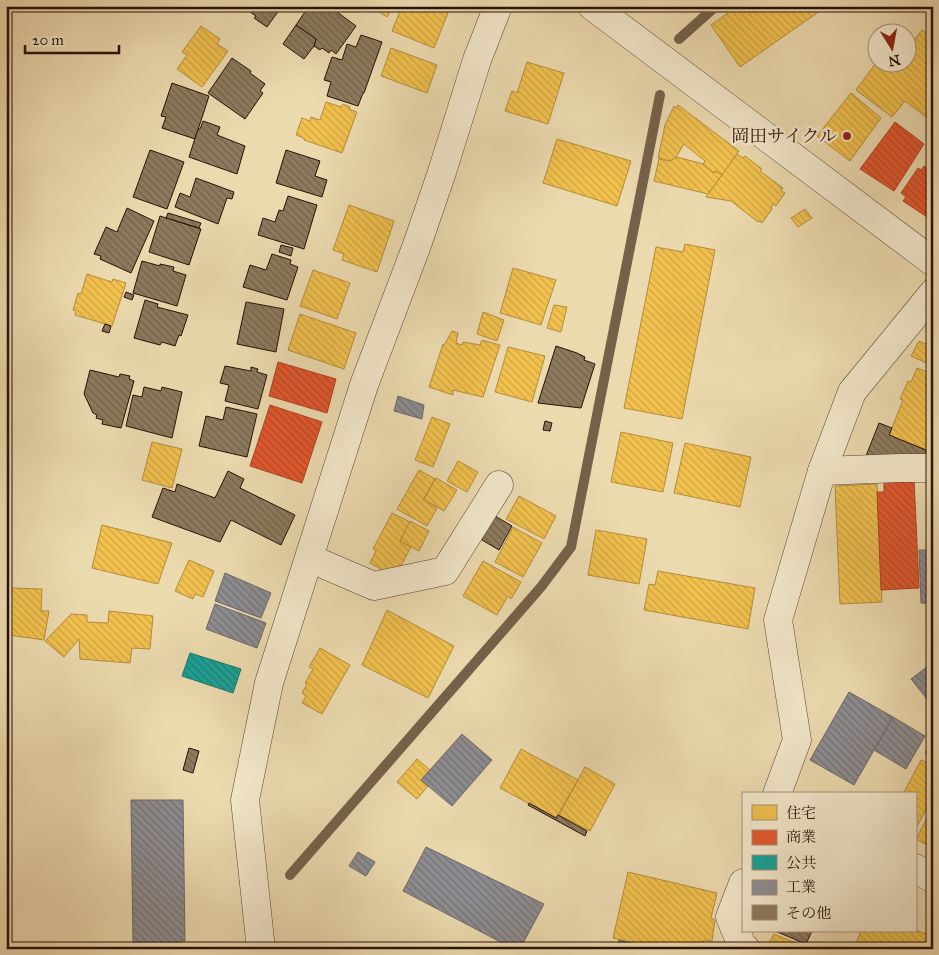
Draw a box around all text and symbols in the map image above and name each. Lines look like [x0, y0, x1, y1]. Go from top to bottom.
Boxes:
scale bar [25, 22, 119, 54]
north arrow [866, 22, 916, 72]
text: 20 m [32, 31, 64, 49]
text: N [887, 51, 902, 70]
place label: 岡田サイクル [731, 125, 837, 147]
marker: 岡田サイクル [841, 130, 853, 142]
legend [742, 792, 916, 932]
text: 住宅 [786, 804, 816, 822]
text: 商業 [786, 828, 816, 846]
text: 公共 [786, 854, 816, 872]
text: 工業 [786, 878, 816, 896]
text: その他 [786, 904, 831, 922]

